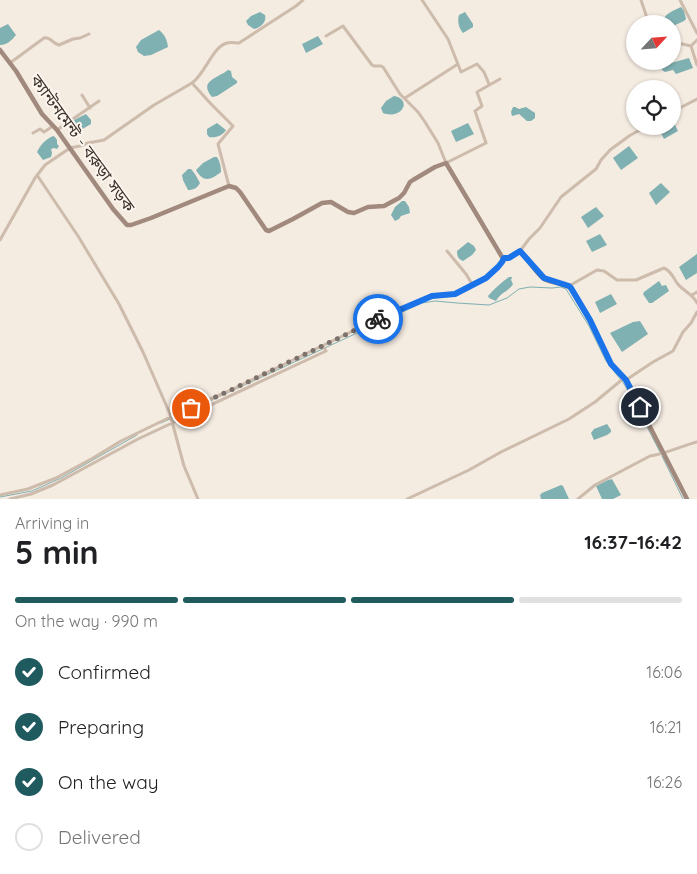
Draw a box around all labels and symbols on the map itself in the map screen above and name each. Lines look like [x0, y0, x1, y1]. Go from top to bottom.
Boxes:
north arrow [626, 15, 681, 70]
street label: ক্যান্টনমেন্ট - বরুড়া সড়ক [26, 70, 140, 216]
courier [353, 294, 403, 344]
pin [619, 386, 661, 428]
pin [170, 387, 212, 429]

